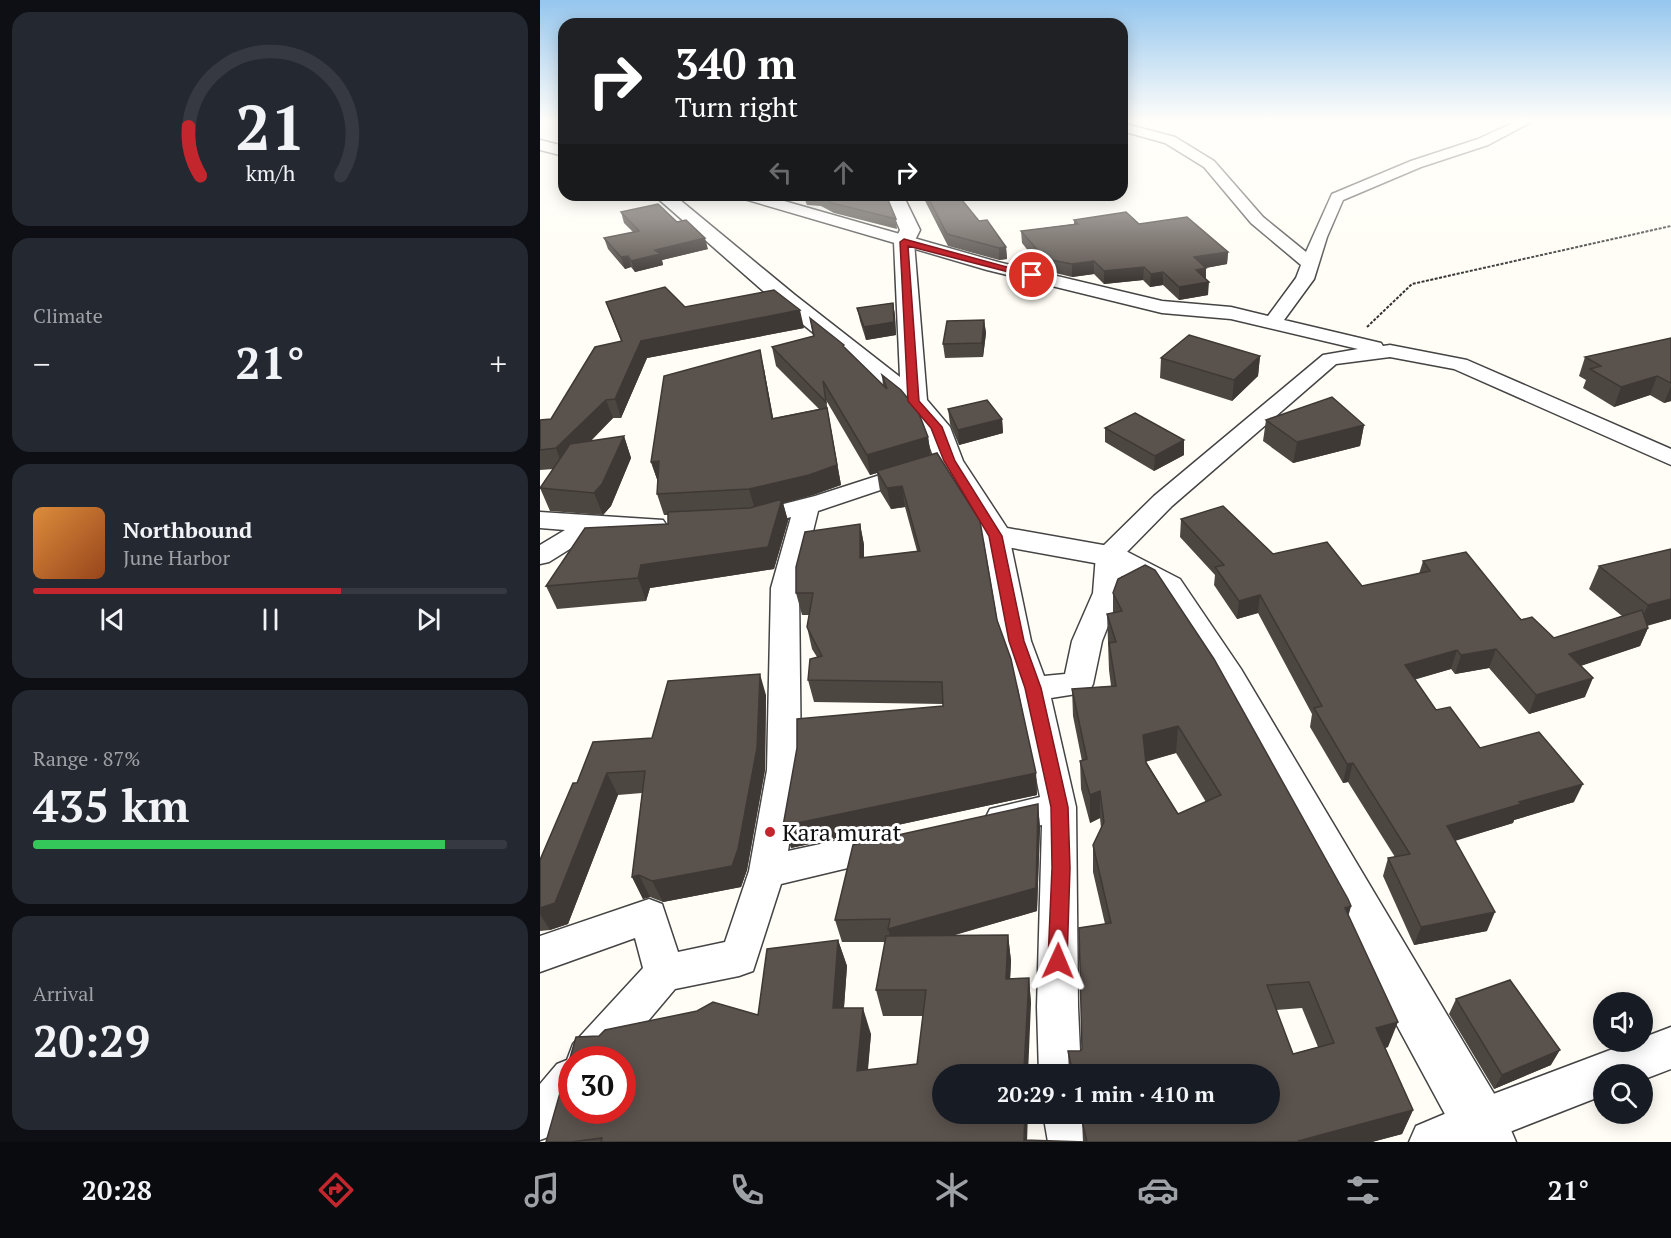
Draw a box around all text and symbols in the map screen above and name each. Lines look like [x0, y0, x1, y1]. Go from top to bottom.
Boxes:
text: 340 m [675, 35, 796, 91]
icon: right [576, 42, 654, 120]
text: 21 [235, 85, 305, 168]
text: Turn right [675, 89, 798, 125]
icon: left [764, 156, 797, 189]
icon: ahead [827, 156, 860, 189]
icon: right [890, 156, 923, 189]
text: km/h [245, 159, 295, 187]
pin [1006, 249, 1057, 300]
icon: arrive [1015, 258, 1048, 291]
text: Climate [33, 302, 103, 329]
text: 21° [235, 332, 305, 392]
text: − [33, 342, 51, 385]
text: + [489, 342, 507, 385]
text: Northbound [123, 515, 252, 544]
text: June Harbor [123, 544, 230, 571]
icon: previous [96, 603, 129, 636]
icon: pause [254, 603, 287, 636]
icon: next [412, 603, 445, 636]
text: Range · 87% [33, 745, 140, 772]
text: 435 km [33, 775, 189, 835]
place label: Kara murat [782, 816, 902, 848]
marker: Kara murat [763, 825, 777, 839]
position arrow [1026, 929, 1090, 993]
text: Arrival [33, 980, 94, 1007]
map controls [1593, 992, 1653, 1124]
button: sound [1593, 992, 1653, 1052]
text: 20:29 [33, 1010, 150, 1070]
speed limit sign: 30 [558, 1046, 636, 1124]
button: search [1593, 1064, 1653, 1124]
text: 20:29 · 1 min · 410 m [997, 1079, 1215, 1108]
icon: directions [315, 1169, 357, 1211]
icon: music [521, 1169, 563, 1211]
icon: phone [726, 1169, 768, 1211]
icon: climate [931, 1169, 973, 1211]
icon: car [1137, 1169, 1179, 1211]
icon: filters [1342, 1169, 1384, 1211]
text: 20:28 [82, 1172, 152, 1208]
text: 21° [1548, 1172, 1589, 1208]

